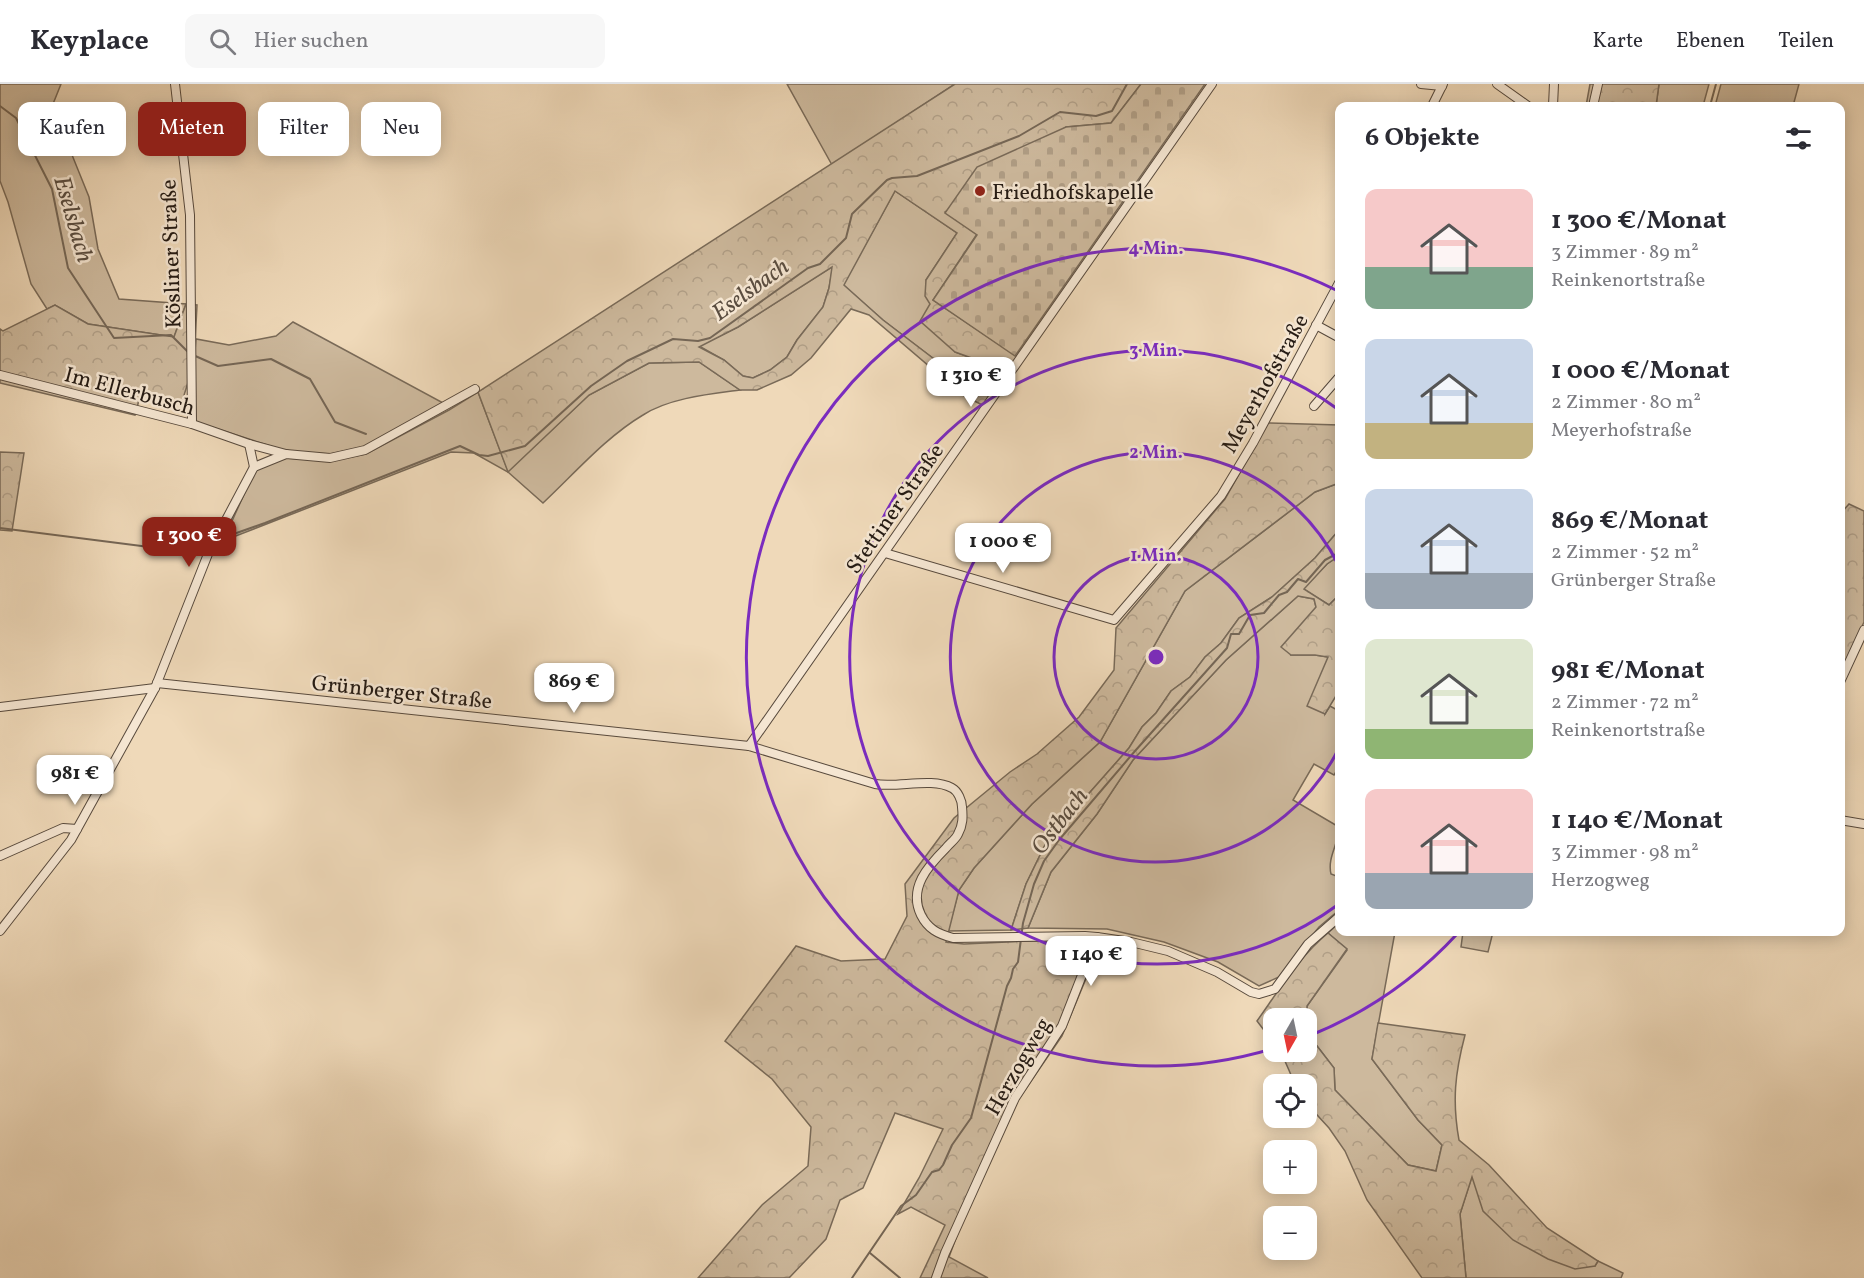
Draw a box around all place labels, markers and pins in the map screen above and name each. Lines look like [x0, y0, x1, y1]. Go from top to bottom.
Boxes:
place label: Friedhofskapelle [992, 178, 1154, 209]
marker: Friedhofskapelle [973, 184, 987, 198]
pin: 1 310 € [916, 357, 1026, 408]
pin: 1 300 € [134, 517, 244, 568]
pin: 1 000 € [948, 523, 1058, 574]
centre of rings [1146, 647, 1166, 667]
pin: 869 € [532, 663, 616, 714]
pin: 981 € [33, 755, 117, 806]
pin: 1 140 € [1036, 936, 1146, 987]

